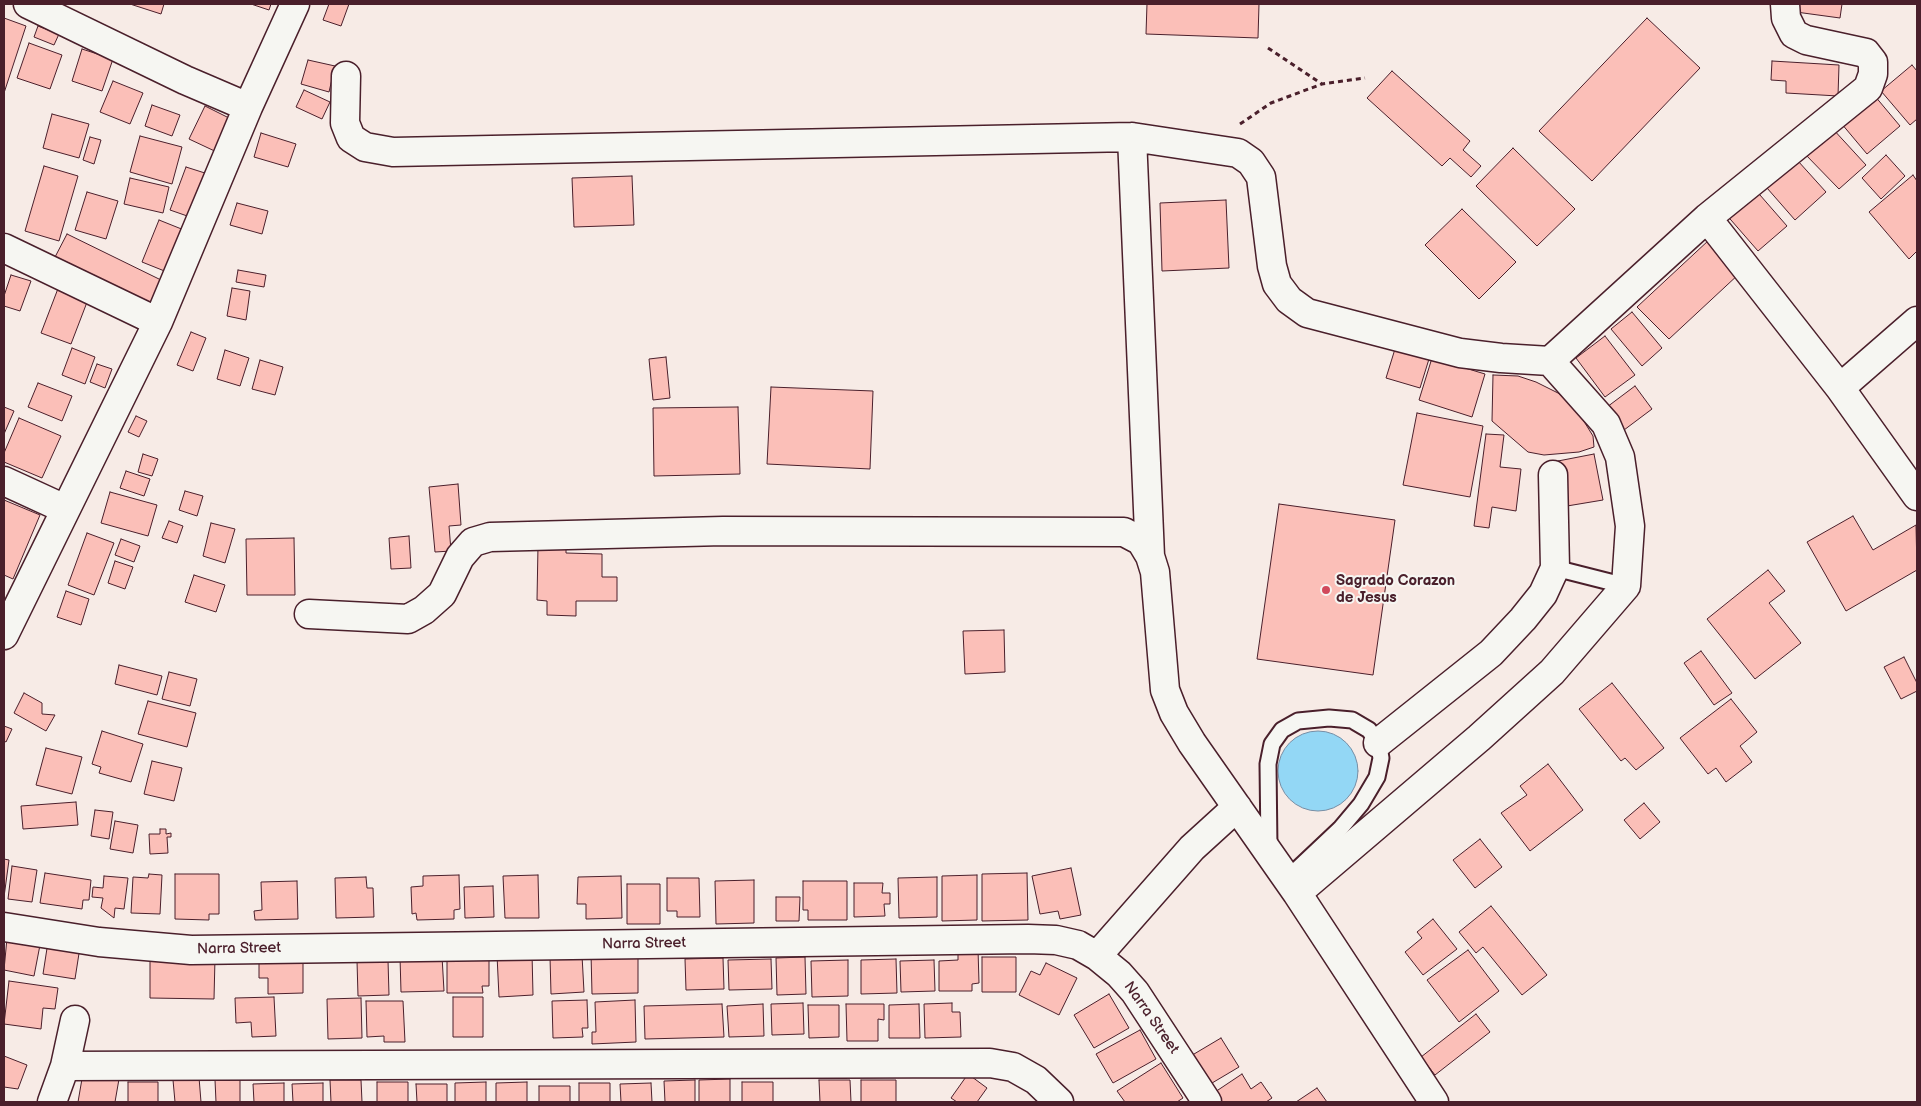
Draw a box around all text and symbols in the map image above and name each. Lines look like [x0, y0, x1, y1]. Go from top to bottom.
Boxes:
place label: Sagrado Corazon de Jesus [1336, 572, 1455, 607]
marker: Sagrado Corazon de Jesus [1320, 584, 1332, 596]
street label: Narra Street [602, 934, 686, 954]
street label: Narra Street [197, 939, 281, 959]
street label: Narra Street [1120, 978, 1182, 1058]

